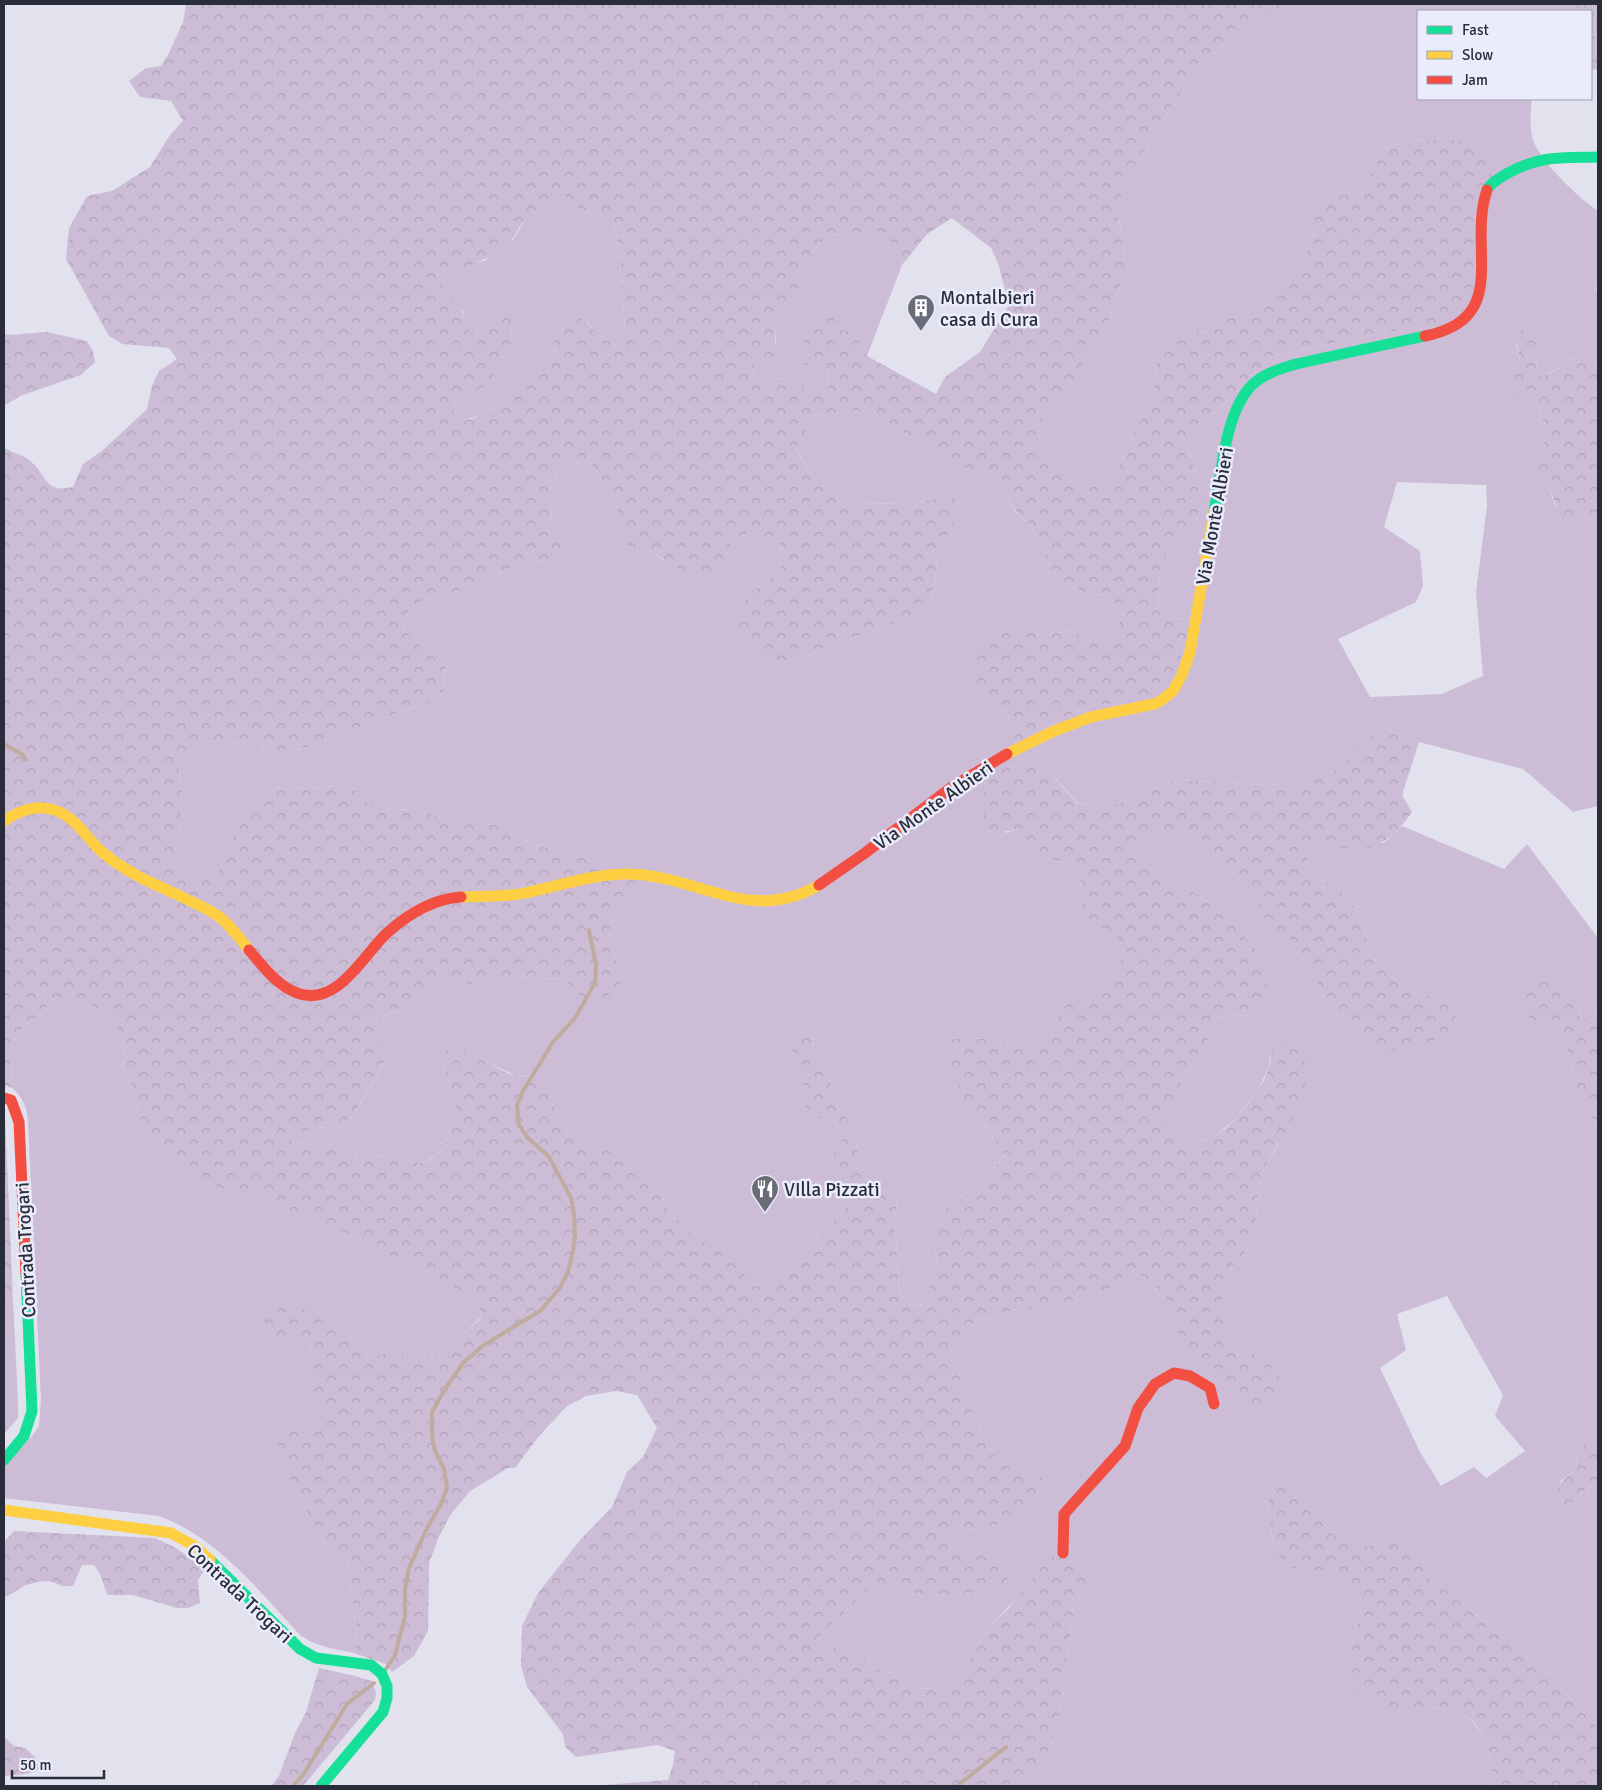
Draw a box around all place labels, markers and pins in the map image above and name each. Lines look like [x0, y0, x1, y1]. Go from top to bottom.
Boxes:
place label: Montalbieri casa di Cura [940, 286, 1038, 332]
building icon: Montalbieri casa di Cura [906, 293, 936, 332]
restaurant icon: VIlla Pizzati [750, 1174, 780, 1213]
place label: VIlla Pizzati [784, 1178, 880, 1202]

